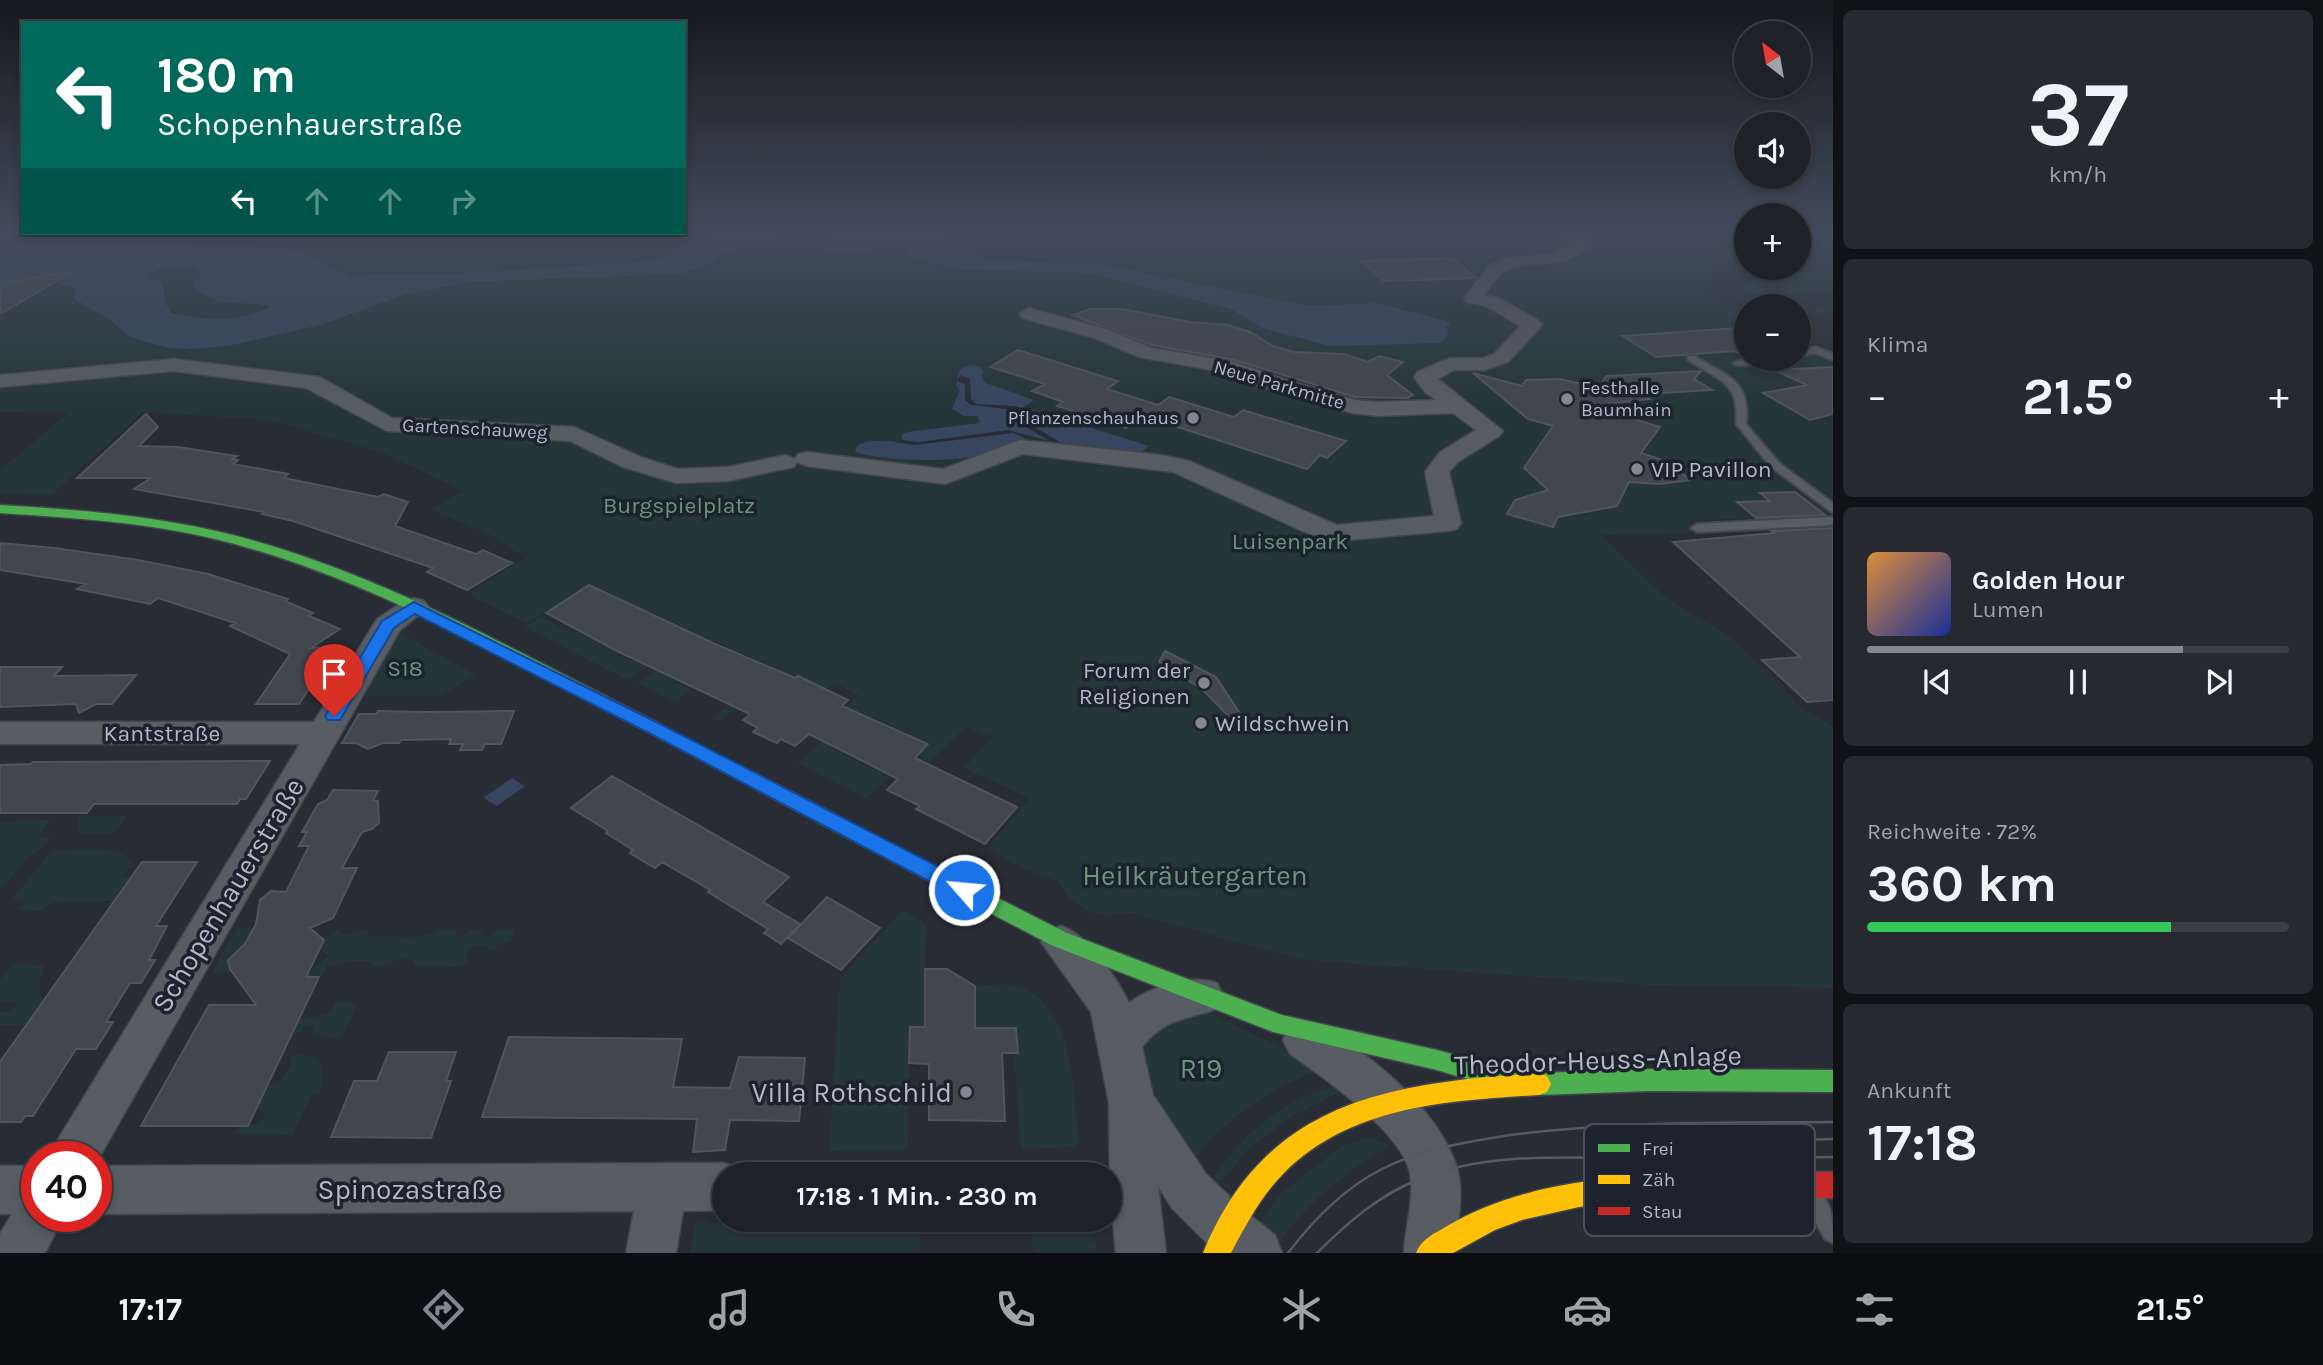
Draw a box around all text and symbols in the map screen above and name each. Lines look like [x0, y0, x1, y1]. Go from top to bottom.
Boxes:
north arrow [1734, 21, 1811, 98]
map controls [1734, 21, 1811, 371]
text: 180 m [157, 47, 296, 104]
icon: left [42, 49, 133, 140]
text: 37 [2027, 62, 2129, 168]
text: Schopenhauerstraße [157, 106, 463, 143]
button: sound [1734, 112, 1811, 189]
text: km/h [2049, 161, 2107, 188]
icon: left [225, 182, 263, 220]
icon: ahead [298, 182, 336, 220]
icon: ahead [371, 182, 409, 220]
icon: right [444, 182, 482, 220]
button: + [1734, 203, 1811, 280]
button: − [1734, 294, 1811, 371]
text: Klima [1867, 331, 1928, 358]
street label: Neue Parkmitte [1211, 356, 1347, 414]
text: 21.5° [2022, 366, 2134, 427]
text: − [1867, 374, 1887, 419]
text: + [2269, 374, 2289, 419]
place label: Festhalle Baumhain [1581, 377, 1672, 421]
marker: Festhalle Baumhain [1559, 391, 1575, 407]
place label: Pflanzenschauhaus [1008, 407, 1179, 429]
marker: Pflanzenschauhaus [1185, 410, 1201, 426]
street label: Gartenschauweg [402, 414, 548, 444]
place label: VIP Pavillon [1651, 456, 1772, 483]
marker: VIP Pavillon [1629, 461, 1645, 477]
park label: Burgspielplatz [603, 492, 755, 519]
park label: Luisenpark [1232, 528, 1348, 555]
text: Golden Hour [1972, 565, 2124, 596]
text: Lumen [1972, 596, 2044, 623]
pin [304, 644, 364, 716]
icon: arrive [315, 655, 353, 693]
park label: S18 [387, 655, 423, 682]
place label: Forum der Religionen [1079, 657, 1191, 710]
icon: previous [1918, 663, 1956, 701]
icon: pause [2059, 663, 2097, 701]
icon: next [2200, 663, 2238, 701]
marker: Forum der Religionen [1196, 675, 1212, 691]
place label: Wildschwein [1215, 710, 1350, 737]
marker: Wildschwein [1193, 715, 1209, 731]
street label: Kantstraße [104, 720, 220, 747]
street label: Schopenhauerstraße [145, 772, 311, 1018]
text: Reichweite · 72% [1867, 818, 2037, 845]
position arrow [927, 853, 1001, 927]
text: 360 km [1867, 853, 2057, 914]
park label: Heilkräutergarten [1082, 859, 1308, 892]
street label: Theodor-Heuss-Anlage [1454, 1038, 1742, 1082]
park label: R19 [1180, 1052, 1222, 1085]
place label: Villa Rothschild [751, 1076, 952, 1109]
text: Ankunft [1867, 1077, 1951, 1104]
marker: Villa Rothschild [958, 1084, 974, 1100]
text: 17:18 [1867, 1112, 1978, 1173]
legend [1584, 1124, 1815, 1236]
text: Frei [1642, 1138, 1674, 1160]
speed limit sign: 40 [21, 1141, 112, 1232]
text: Zäh [1642, 1169, 1675, 1191]
street label: Spinozastraße [318, 1173, 502, 1206]
text: 17:18 · 1 Min. · 230 m [796, 1181, 1038, 1212]
text: Stau [1642, 1201, 1683, 1223]
icon: directions [419, 1285, 468, 1334]
icon: music [705, 1285, 754, 1334]
icon: phone [991, 1285, 1040, 1334]
icon: climate [1277, 1285, 1326, 1334]
icon: car [1563, 1285, 1612, 1334]
icon: filters [1850, 1285, 1899, 1334]
text: 17:17 [119, 1291, 182, 1328]
text: 21.5° [2136, 1291, 2204, 1328]

